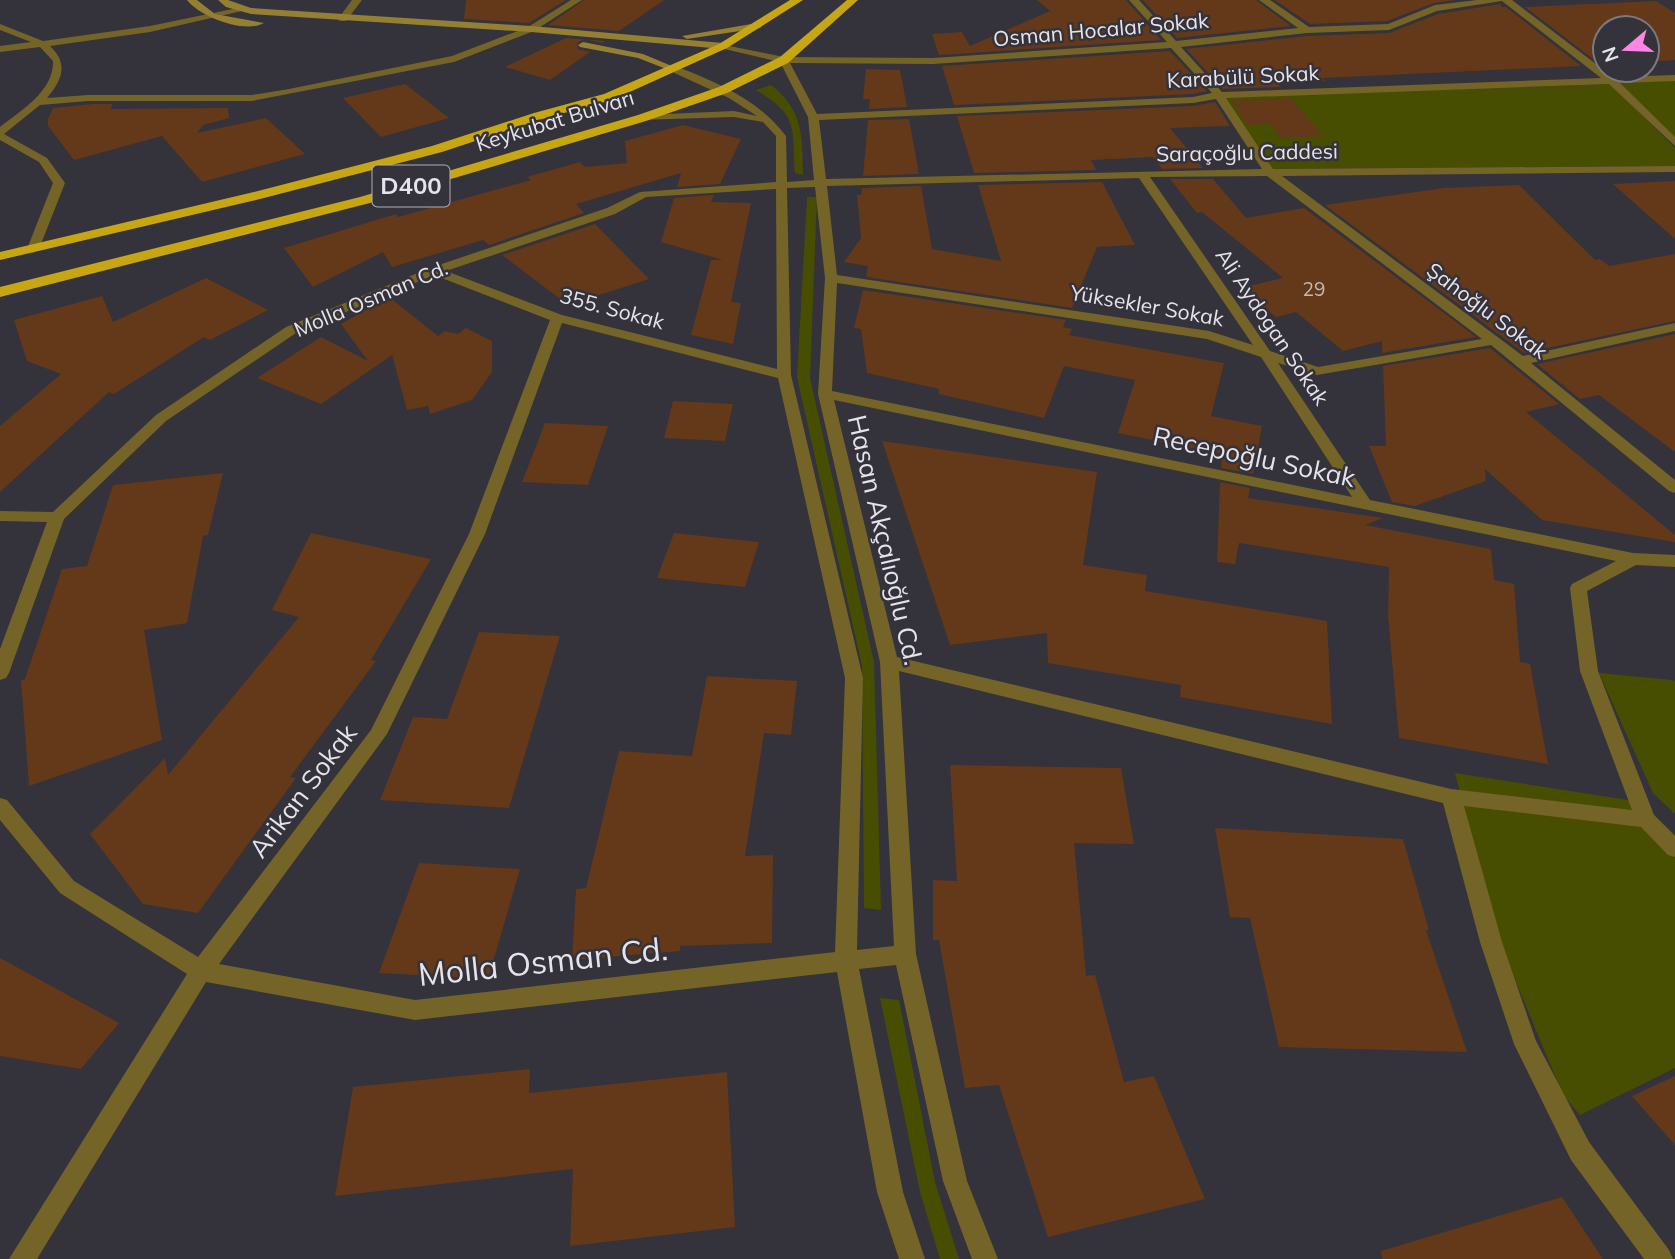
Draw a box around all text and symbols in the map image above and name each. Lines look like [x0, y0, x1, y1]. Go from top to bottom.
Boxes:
street label: Osman Hocalar Sokak [992, 7, 1210, 51]
north arrow [1591, 14, 1661, 84]
text: N [1596, 44, 1624, 65]
street label: Karabülü Sokak [1166, 59, 1320, 93]
street label: Keykubat Bulvarı [472, 84, 637, 156]
street label: Saraçoğlu Caddesi [1156, 137, 1338, 167]
road number: D400 [372, 166, 450, 206]
street label: Ali Aydogan Sokak [1211, 243, 1335, 410]
street label: Molla Osman Cd. [290, 254, 451, 342]
street label: Şahoğlu Sokak [1422, 256, 1553, 364]
house number: 29 [1303, 277, 1325, 301]
street label: Yüksekler Sokak [1067, 279, 1226, 331]
street label: 355. Sokak [557, 282, 668, 335]
street label: Hasan Akçalıoğlu Cd. [841, 412, 930, 668]
street label: Recepoğlu Sokak [1150, 419, 1359, 494]
street label: Arikan Sokak [242, 717, 364, 864]
street label: Molla Osman Cd. [416, 928, 670, 994]

